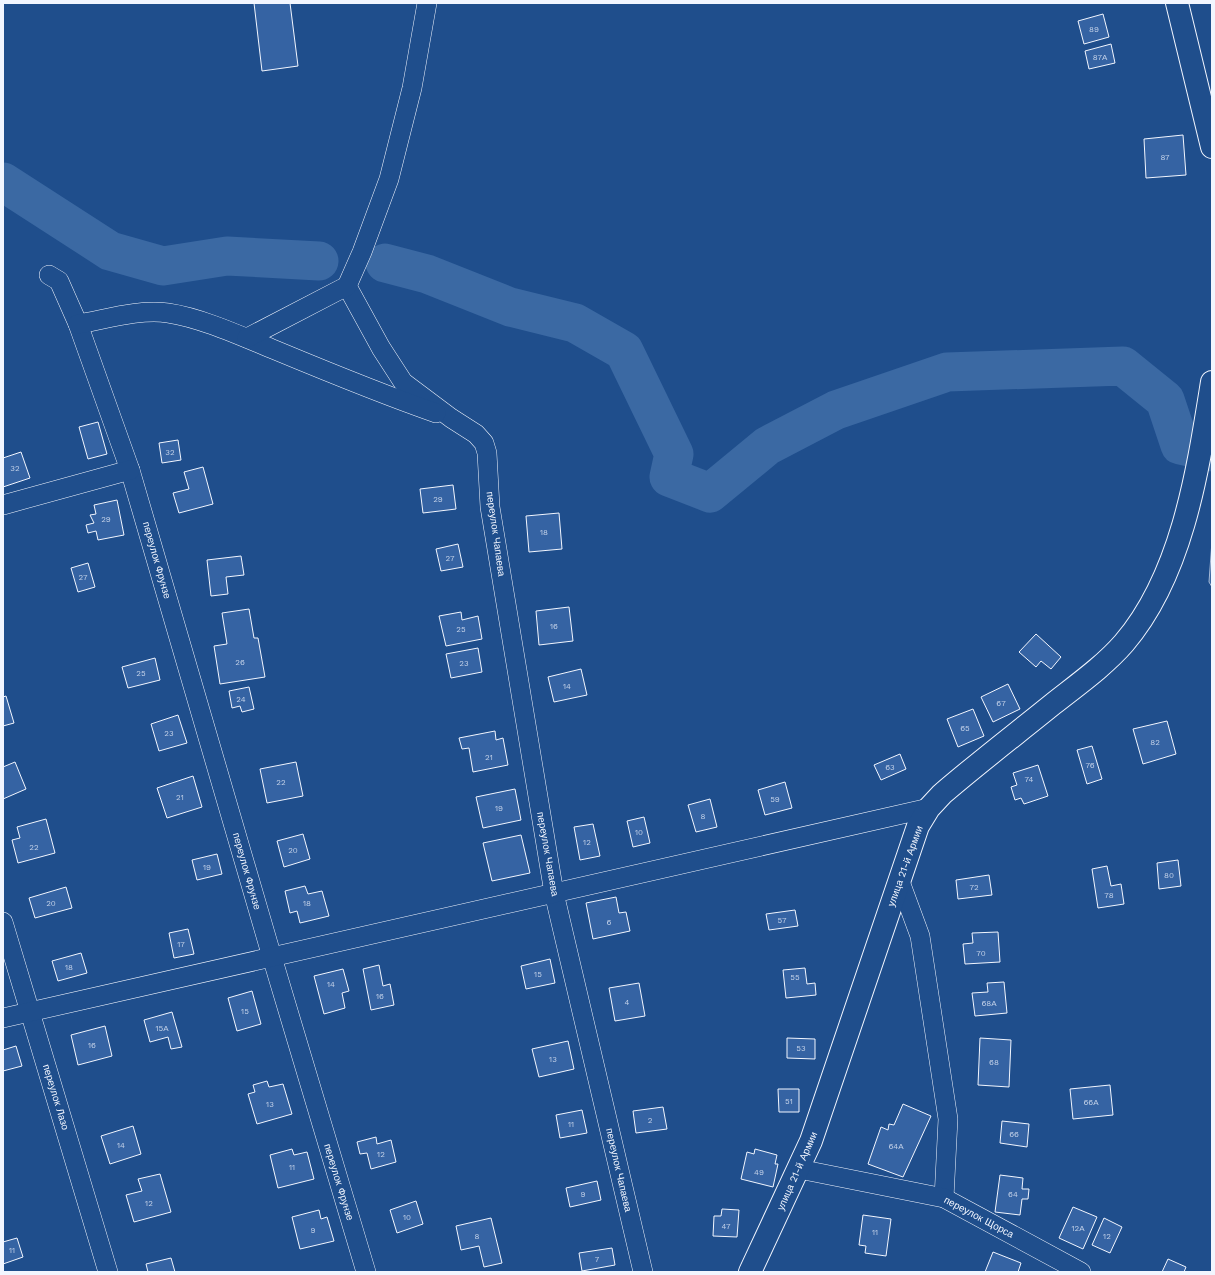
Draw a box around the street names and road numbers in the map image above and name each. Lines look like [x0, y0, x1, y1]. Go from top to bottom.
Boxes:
street label: переулок Чапаева [485, 491, 507, 578]
street label: переулок Фрунзе [141, 520, 173, 600]
street label: переулок Чапаева [535, 811, 561, 898]
street label: улица 21-й Армии [885, 824, 925, 908]
street label: переулок Фрунзе [231, 831, 263, 911]
street label: переулок Лазо [41, 1063, 71, 1132]
street label: переулок Чапаева [604, 1127, 634, 1213]
street label: улица 21-й Армии [775, 1130, 819, 1212]
street label: переулок Фрунзе [322, 1142, 356, 1222]
street label: переулок Щорса [942, 1194, 1016, 1240]

